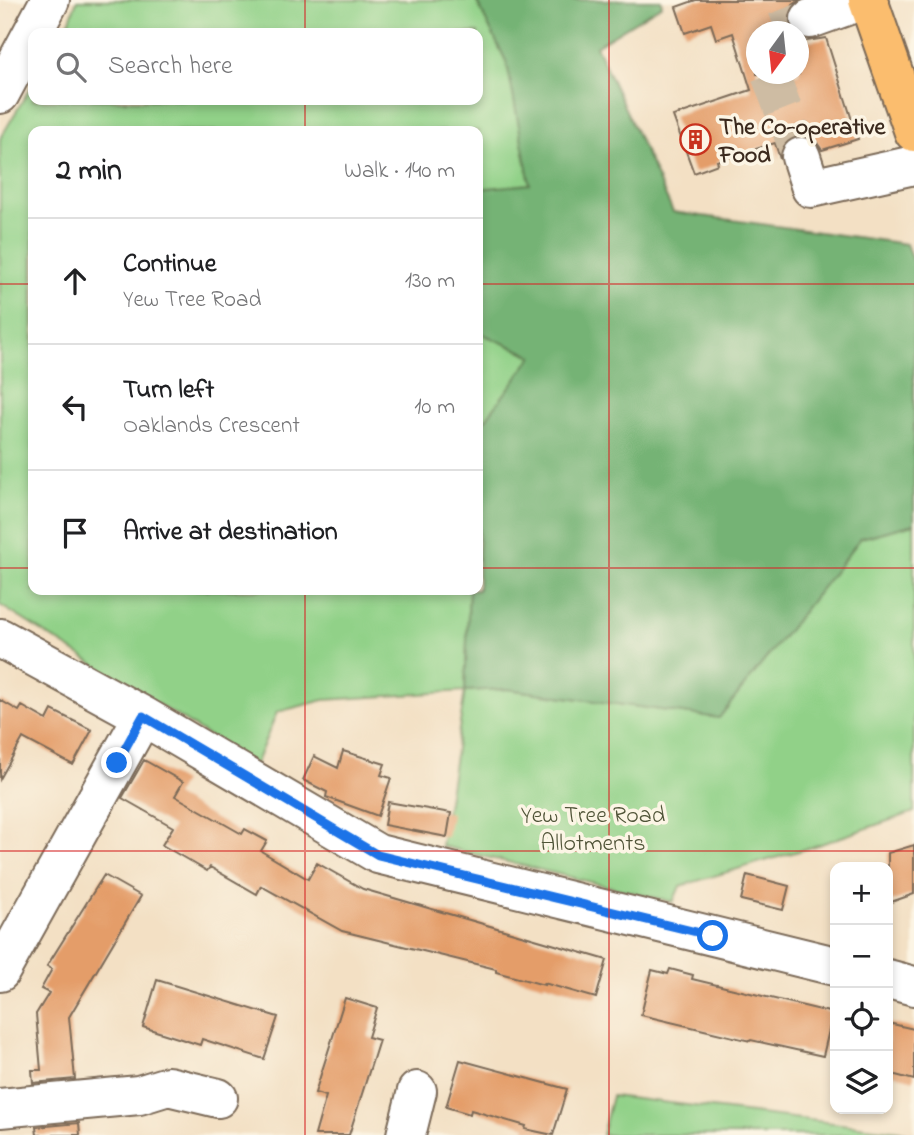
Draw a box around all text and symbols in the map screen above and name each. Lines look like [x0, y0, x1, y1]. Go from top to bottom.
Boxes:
north arrow [746, 21, 809, 84]
search box [28, 28, 483, 105]
icon: search [52, 48, 90, 86]
text: Search here [108, 48, 233, 86]
place label: The Co-operative Food [718, 111, 887, 174]
building icon: The Co-operative Food [679, 123, 713, 157]
text: 2 min [56, 150, 122, 194]
text: Walk · 140 m [344, 155, 455, 188]
text: Continue [123, 246, 216, 284]
icon: ahead [56, 262, 94, 300]
text: 130 m [405, 265, 455, 298]
text: Yew Tree Road [123, 284, 261, 317]
text: Turn left [123, 372, 214, 410]
icon: left [56, 388, 94, 426]
text: 10 m [414, 391, 455, 424]
text: Oaklands Crescent [123, 410, 300, 443]
icon: arrive [56, 514, 94, 552]
text: Arrive at destination [123, 514, 338, 552]
route end [101, 747, 132, 778]
park label: Yew Tree Road Allotments [521, 799, 666, 862]
map controls [830, 862, 893, 1114]
button: + [830, 862, 893, 925]
route start [697, 920, 728, 951]
button: − [830, 925, 893, 988]
button: locate [830, 988, 893, 1051]
button: layers [830, 1051, 893, 1114]

